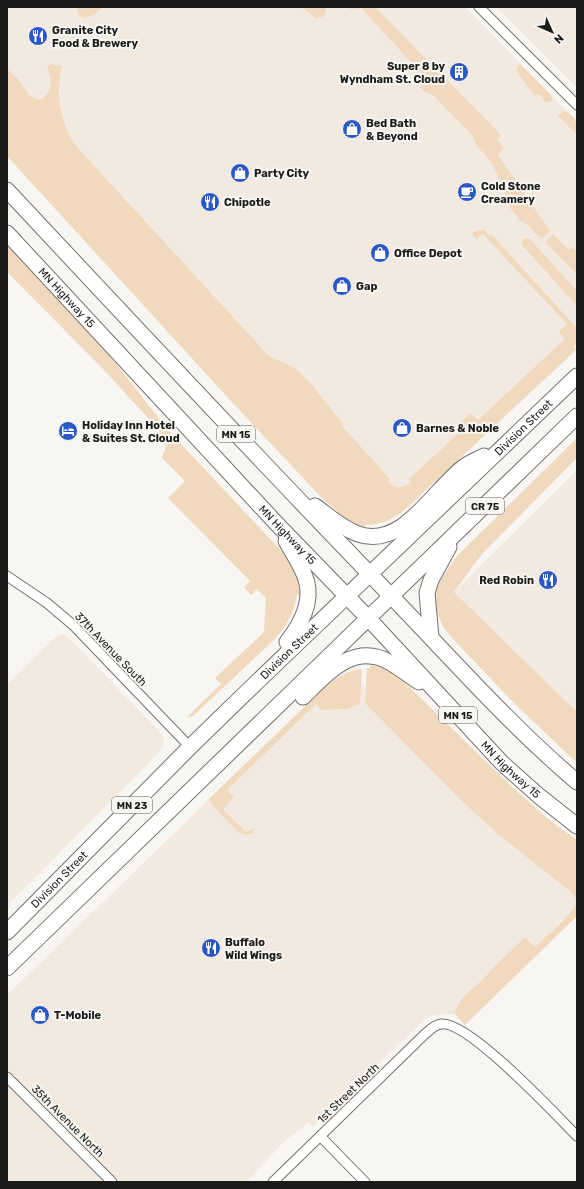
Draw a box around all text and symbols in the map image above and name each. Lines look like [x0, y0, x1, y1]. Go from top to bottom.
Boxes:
north arrow [532, 12, 572, 52]
place label: Granite City Food & Brewery [52, 24, 139, 50]
restaurant icon: Granite City Food & Brewery [27, 25, 49, 47]
text: N [551, 31, 566, 46]
place label: Super 8 by Wyndham St. Cloud [340, 60, 445, 86]
building icon: Super 8 by Wyndham St. Cloud [448, 61, 470, 83]
place label: Bed Bath & Beyond [366, 117, 418, 143]
shop icon: Bed Bath & Beyond [341, 118, 363, 140]
shop icon: Party City [229, 162, 251, 184]
place label: Party City [254, 167, 310, 180]
place label: Cold Stone Creamery [481, 180, 541, 206]
cafe icon: Cold Stone Creamery [456, 181, 478, 203]
restaurant icon: Chipotle [199, 191, 221, 213]
place label: Chipotle [224, 196, 271, 209]
shop icon: Office Depot [369, 242, 391, 264]
place label: Office Depot [394, 247, 462, 260]
street label: MN Highway 15 [35, 265, 98, 331]
shop icon: Gap [331, 275, 353, 297]
place label: Gap [356, 280, 377, 293]
street label: Division Street [492, 397, 556, 458]
shop icon: Barnes & Noble [391, 417, 413, 439]
place label: Holiday Inn Hotel & Suites St. Cloud [82, 419, 180, 445]
hotel icon: Holiday Inn Hotel & Suites St. Cloud [57, 420, 79, 442]
place label: Barnes & Noble [416, 422, 499, 435]
road number: MN 15 [217, 426, 255, 442]
road number: CR 75 [466, 498, 504, 514]
street label: MN Highway 15 [256, 503, 319, 568]
restaurant icon: Red Robin [537, 569, 559, 591]
place label: Red Robin [479, 574, 534, 587]
street label: 37th Avenue South [72, 610, 149, 689]
street label: Division Street [258, 621, 321, 682]
road number: MN 15 [439, 707, 477, 723]
street label: MN Highway 15 [478, 738, 543, 801]
road number: MN 23 [112, 797, 152, 813]
street label: Division Street [28, 848, 91, 911]
place label: Buffalo Wild Wings [225, 936, 282, 962]
restaurant icon: Buffalo Wild Wings [200, 937, 222, 959]
shop icon: T-Mobile [29, 1004, 51, 1026]
place label: T-Mobile [54, 1009, 102, 1022]
street label: 1st Street North [315, 1061, 382, 1126]
street label: 35th Avenue North [29, 1082, 107, 1160]

